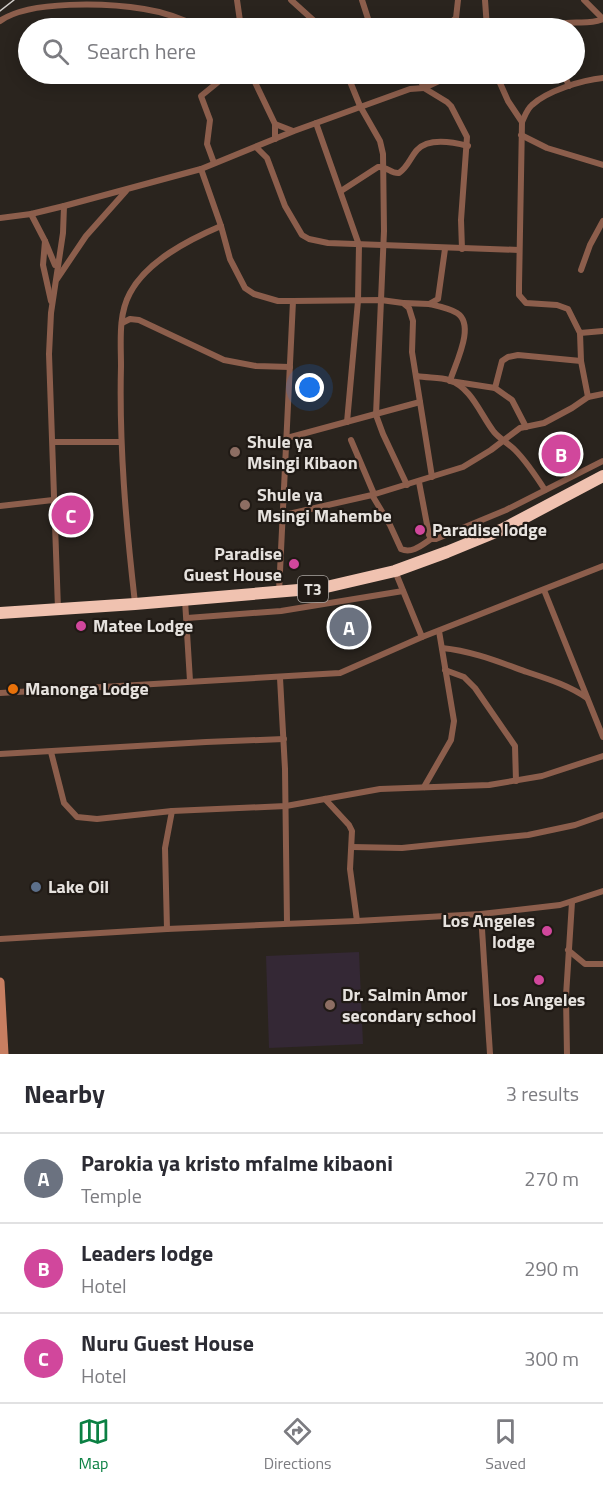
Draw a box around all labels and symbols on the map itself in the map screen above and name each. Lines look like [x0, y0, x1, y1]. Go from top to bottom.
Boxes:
your location [295, 373, 324, 402]
place label: Shule ya Msingi Kibaon [247, 428, 358, 476]
pin: B [542, 432, 580, 476]
marker: Shule ya Msingi Kibaon [228, 445, 242, 459]
place label: Shule ya Msingi Mahembe [257, 481, 392, 529]
pin: C [52, 492, 90, 538]
marker: Shule ya Msingi Mahembe [238, 498, 252, 512]
place label: Paradise lodge [432, 516, 547, 543]
marker: Paradise lodge [413, 523, 427, 537]
place label: Paradise Guest House [184, 540, 282, 588]
marker: Paradise Guest House [287, 557, 301, 571]
road number: T3 [298, 576, 328, 602]
pin: A [330, 604, 368, 650]
place label: Matee Lodge [93, 612, 193, 639]
marker: Matee Lodge [74, 619, 88, 633]
place label: Manonga Lodge [25, 675, 149, 702]
marker: Manonga Lodge [6, 682, 20, 696]
place label: Lake Oil [48, 873, 109, 900]
marker: Lake Oil [29, 880, 43, 894]
place label: Los Angeles lodge [442, 907, 535, 955]
marker: Los Angeles lodge [540, 924, 554, 938]
marker: Los Angeles [532, 973, 546, 987]
place label: Dr. Salmin Amor secondary school [342, 981, 476, 1029]
place label: Los Angeles [493, 986, 585, 1013]
marker: Dr. Salmin Amor secondary school [323, 998, 337, 1012]

